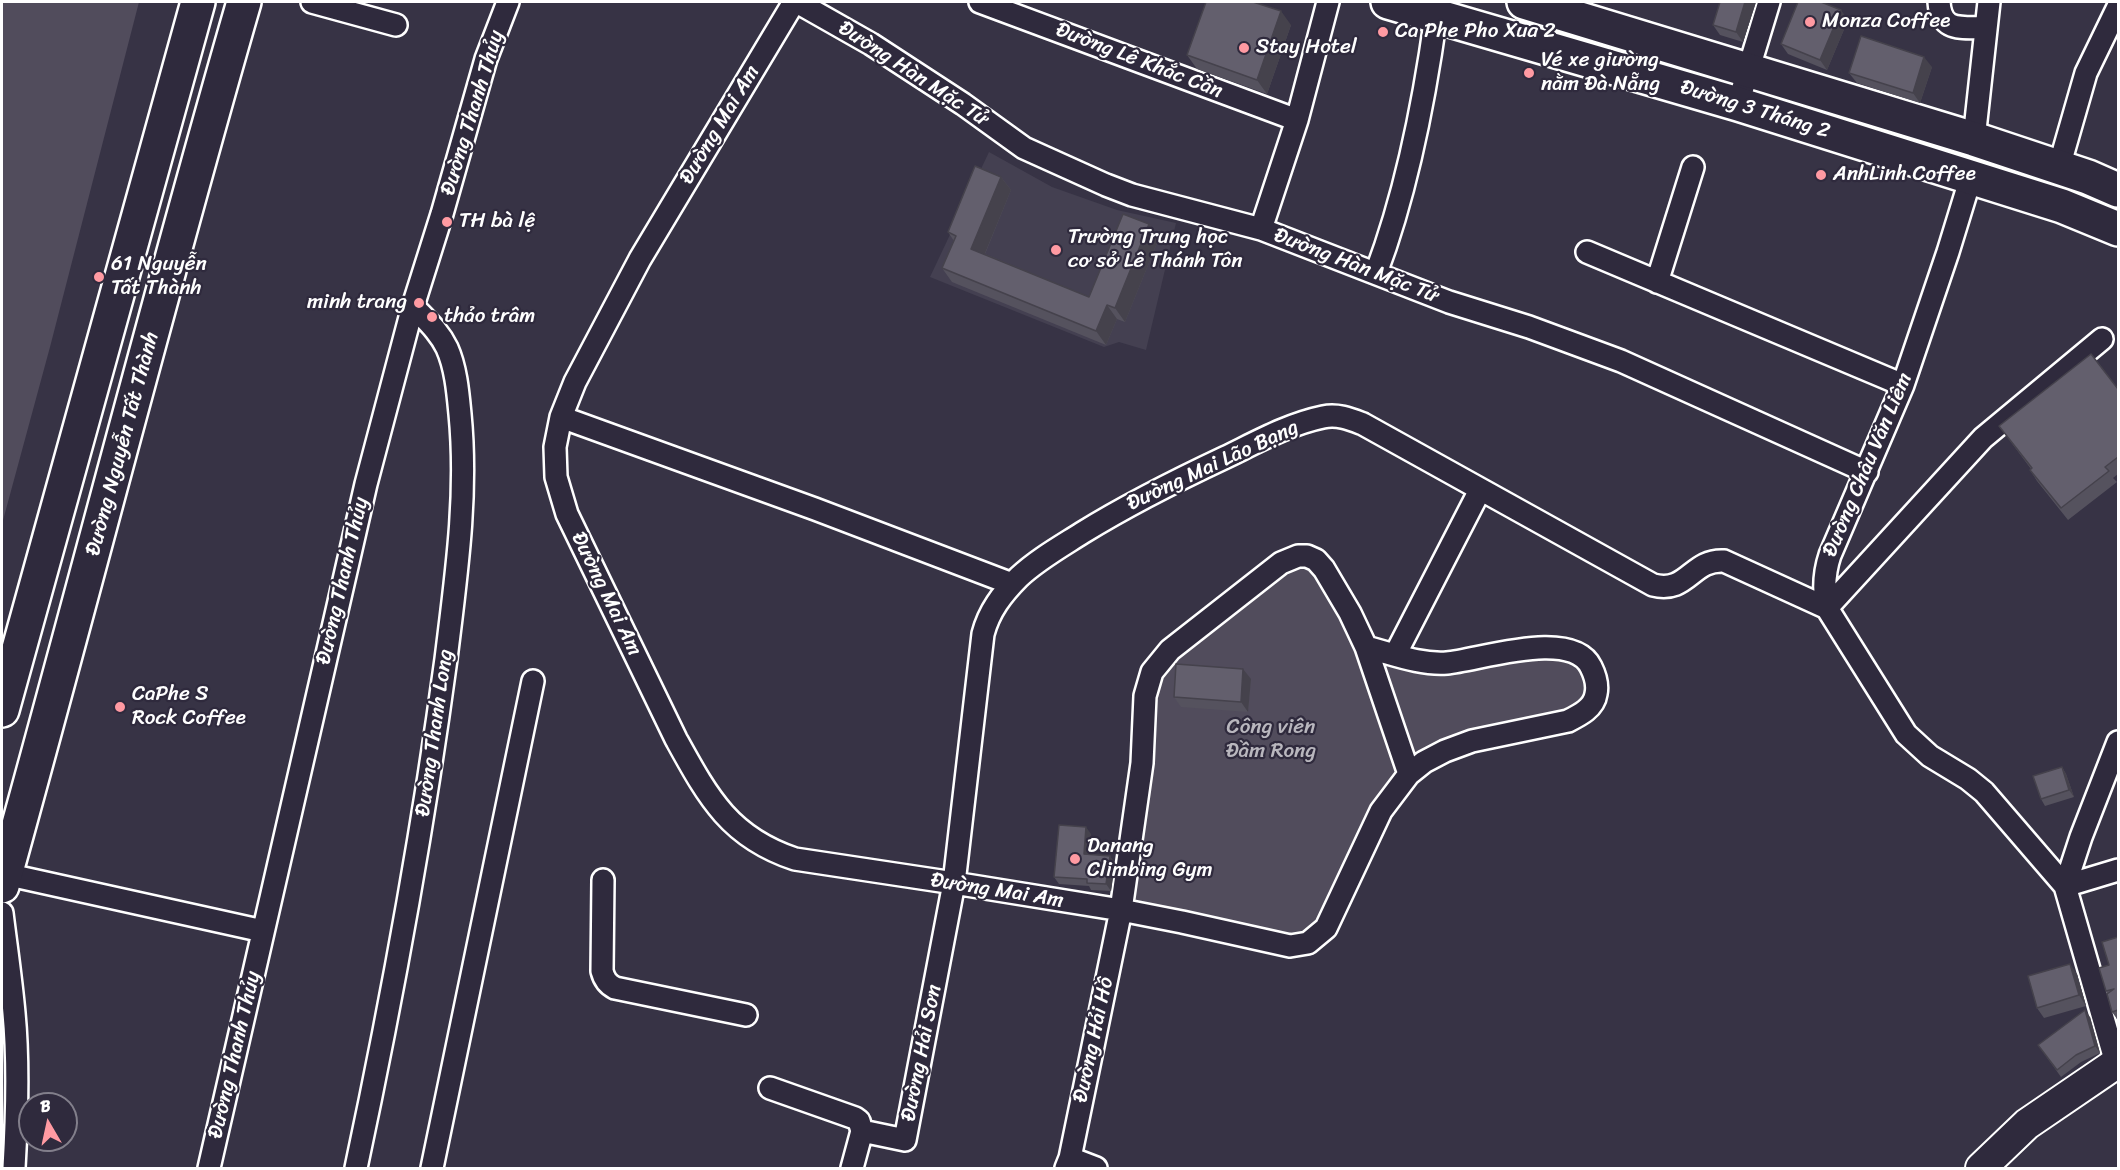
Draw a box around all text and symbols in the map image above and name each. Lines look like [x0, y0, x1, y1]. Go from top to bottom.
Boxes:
place label: Monza Coffee [1822, 9, 1950, 35]
marker: Monza Coffee [1803, 15, 1817, 29]
street label: Đường Hàn Mặc Tử [833, 16, 993, 132]
street label: Đường Lê Khắc Cần [1052, 18, 1226, 104]
place label: Ca Phe Pho Xua 2 [1395, 19, 1556, 45]
marker: Ca Phe Pho Xua 2 [1376, 25, 1390, 39]
street label: Đường Thanh Thủy [436, 27, 510, 199]
place label: Stay Hotel [1256, 35, 1357, 61]
marker: Stay Hotel [1237, 41, 1251, 55]
place label: Vé xe giường nằm Đà Nẵng [1541, 48, 1660, 98]
street label: Đường Mai Am [675, 61, 765, 189]
marker: Vé xe giường nằm Đà Nẵng [1522, 66, 1536, 80]
street label: Đường 3 Tháng 2 [1677, 75, 1833, 145]
place label: AnhLinh Coffee [1833, 162, 1976, 188]
marker: AnhLinh Coffee [1814, 168, 1828, 182]
place label: TH bà lệ [459, 209, 535, 235]
marker: TH bà lệ [440, 215, 454, 229]
street label: Đường Hàn Mặc Tử [1270, 223, 1442, 309]
place label: Trường Trung học cơ sở Lê Thánh Tôn [1068, 225, 1242, 275]
marker: Trường Trung học cơ sở Lê Thánh Tôn [1049, 243, 1063, 257]
place label: 61 Nguyễn Tất Thành [111, 252, 207, 302]
marker: 61 Nguyễn Tất Thành [92, 270, 106, 284]
place label: minh trang [307, 290, 407, 316]
marker: minh trang [412, 296, 426, 310]
place label: thảo trâm [444, 304, 535, 330]
marker: thảo trâm [425, 310, 439, 324]
street label: Đường Nguyễn Tất Thành [81, 329, 165, 559]
street label: Đường Châu Văn Liêm [1818, 369, 1918, 561]
street label: Đường Mai Lão Bạng [1123, 415, 1303, 517]
street label: Đường Thanh Thủy [311, 495, 375, 667]
street label: Đường Mai Am [565, 528, 647, 660]
street label: Đường Thanh Long [411, 648, 459, 818]
place label: CaPhe S Rock Coffee [132, 682, 246, 732]
marker: CaPhe S Rock Coffee [113, 700, 127, 714]
park label: Công viên Đầm Rong [1226, 715, 1316, 765]
place label: Danang Climbing Gym [1087, 834, 1213, 884]
marker: Danang Climbing Gym [1068, 852, 1082, 866]
street label: Đường Mai Am [929, 868, 1065, 914]
street label: Đường Thanh Thủy [203, 969, 267, 1141]
street label: Đường Hải Hồ [1068, 975, 1120, 1105]
street label: Đường Hải Sơn [896, 982, 948, 1124]
text: B [38, 1091, 53, 1121]
north arrow [18, 1092, 78, 1152]

